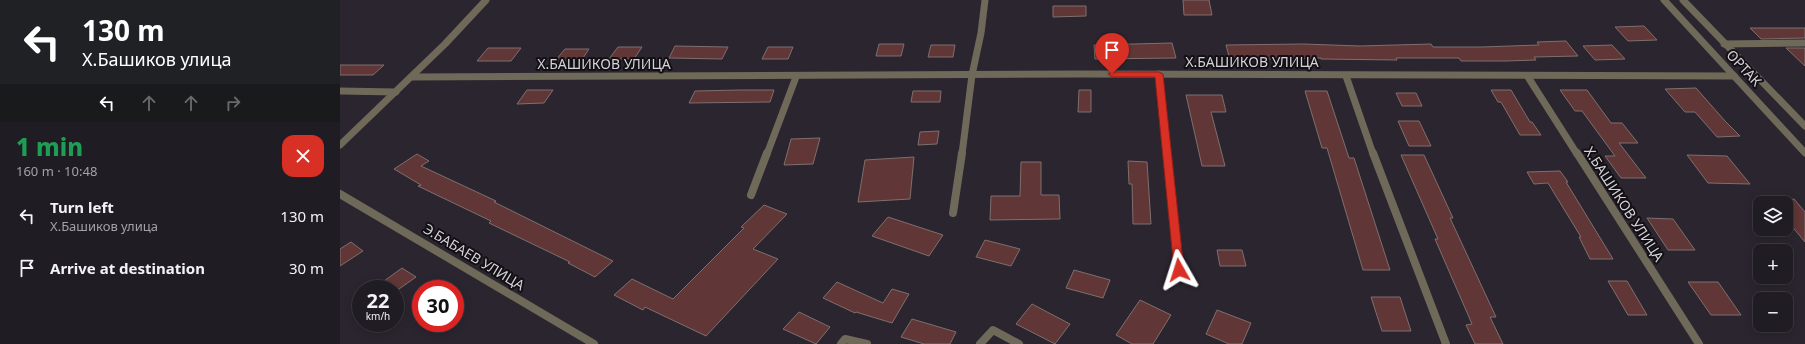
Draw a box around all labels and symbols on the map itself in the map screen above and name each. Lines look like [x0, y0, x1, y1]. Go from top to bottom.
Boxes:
pin [1095, 33, 1129, 74]
street label: ОРТАК [1723, 45, 1766, 90]
street label: Х.БАШИКОВ УЛИЦА [1185, 52, 1319, 71]
street label: Х.БАШИКОВ УЛИЦА [537, 54, 671, 73]
street label: Х.БАШИКОВ УЛИЦА [1580, 143, 1669, 265]
street label: Э.БАБАЕВ УЛИЦА [420, 219, 528, 294]
position arrow [1158, 249, 1200, 291]
speed limit sign: 30 [412, 280, 464, 332]

